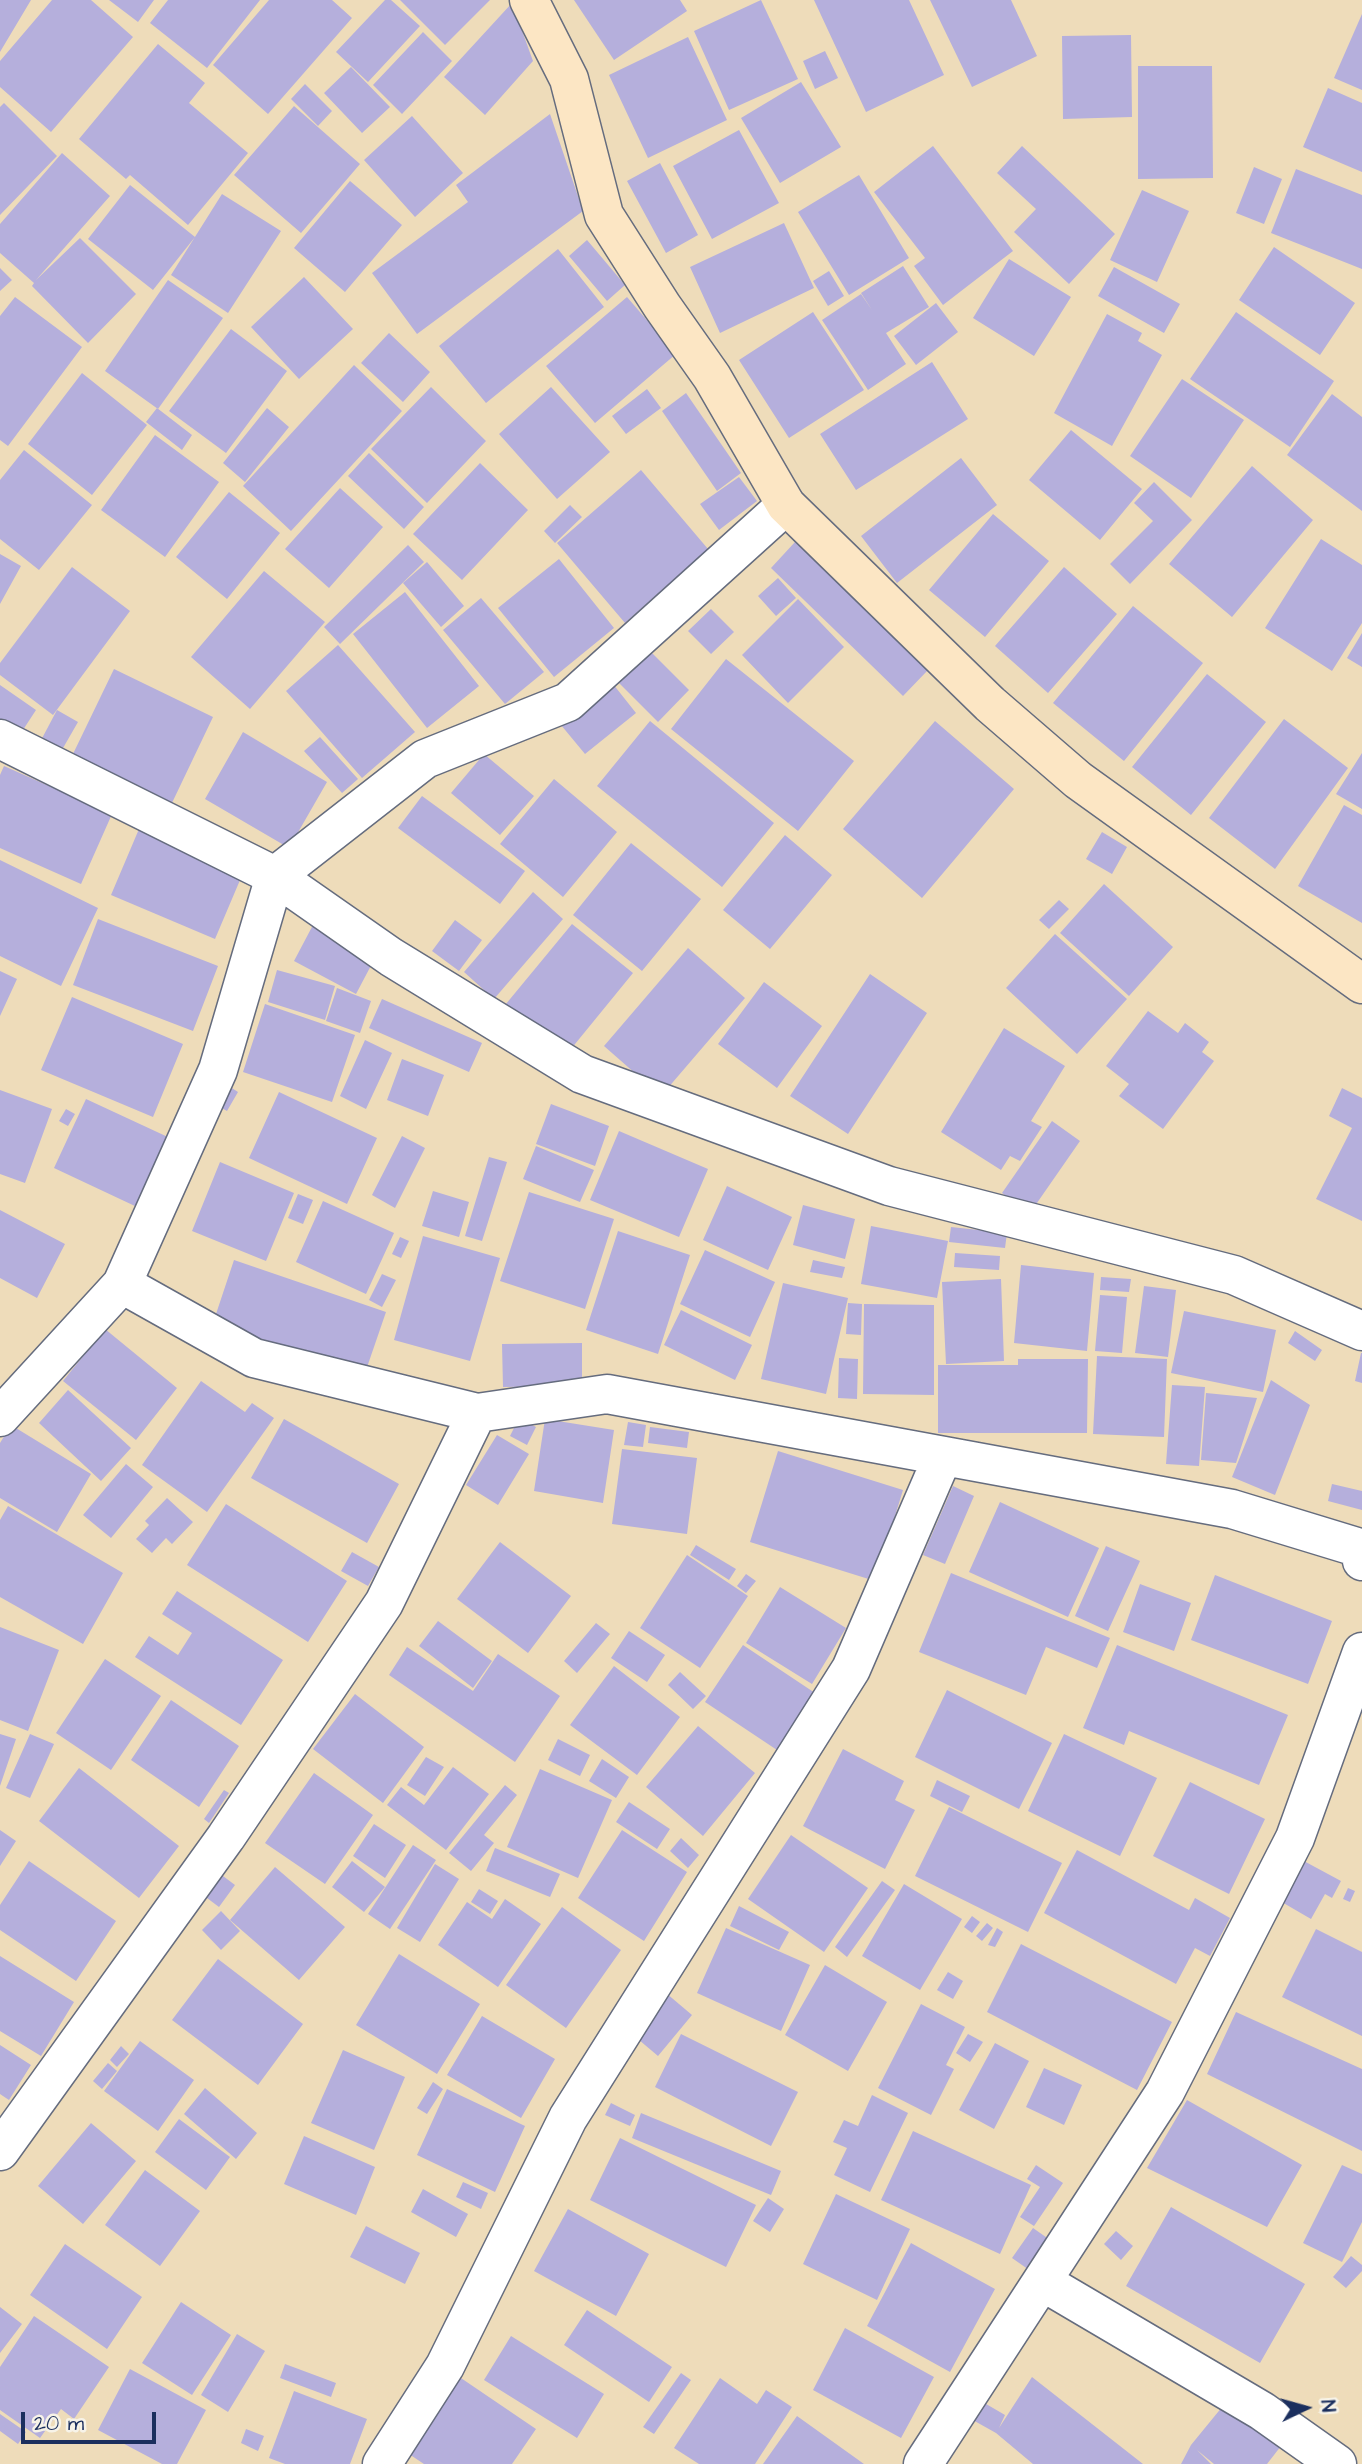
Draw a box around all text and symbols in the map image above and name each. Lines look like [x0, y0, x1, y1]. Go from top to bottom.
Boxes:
north arrow [1271, 2373, 1341, 2443]
scale bar [24, 2398, 159, 2442]
text: N [1313, 2399, 1341, 2413]
text: 20 m [34, 2409, 84, 2438]

